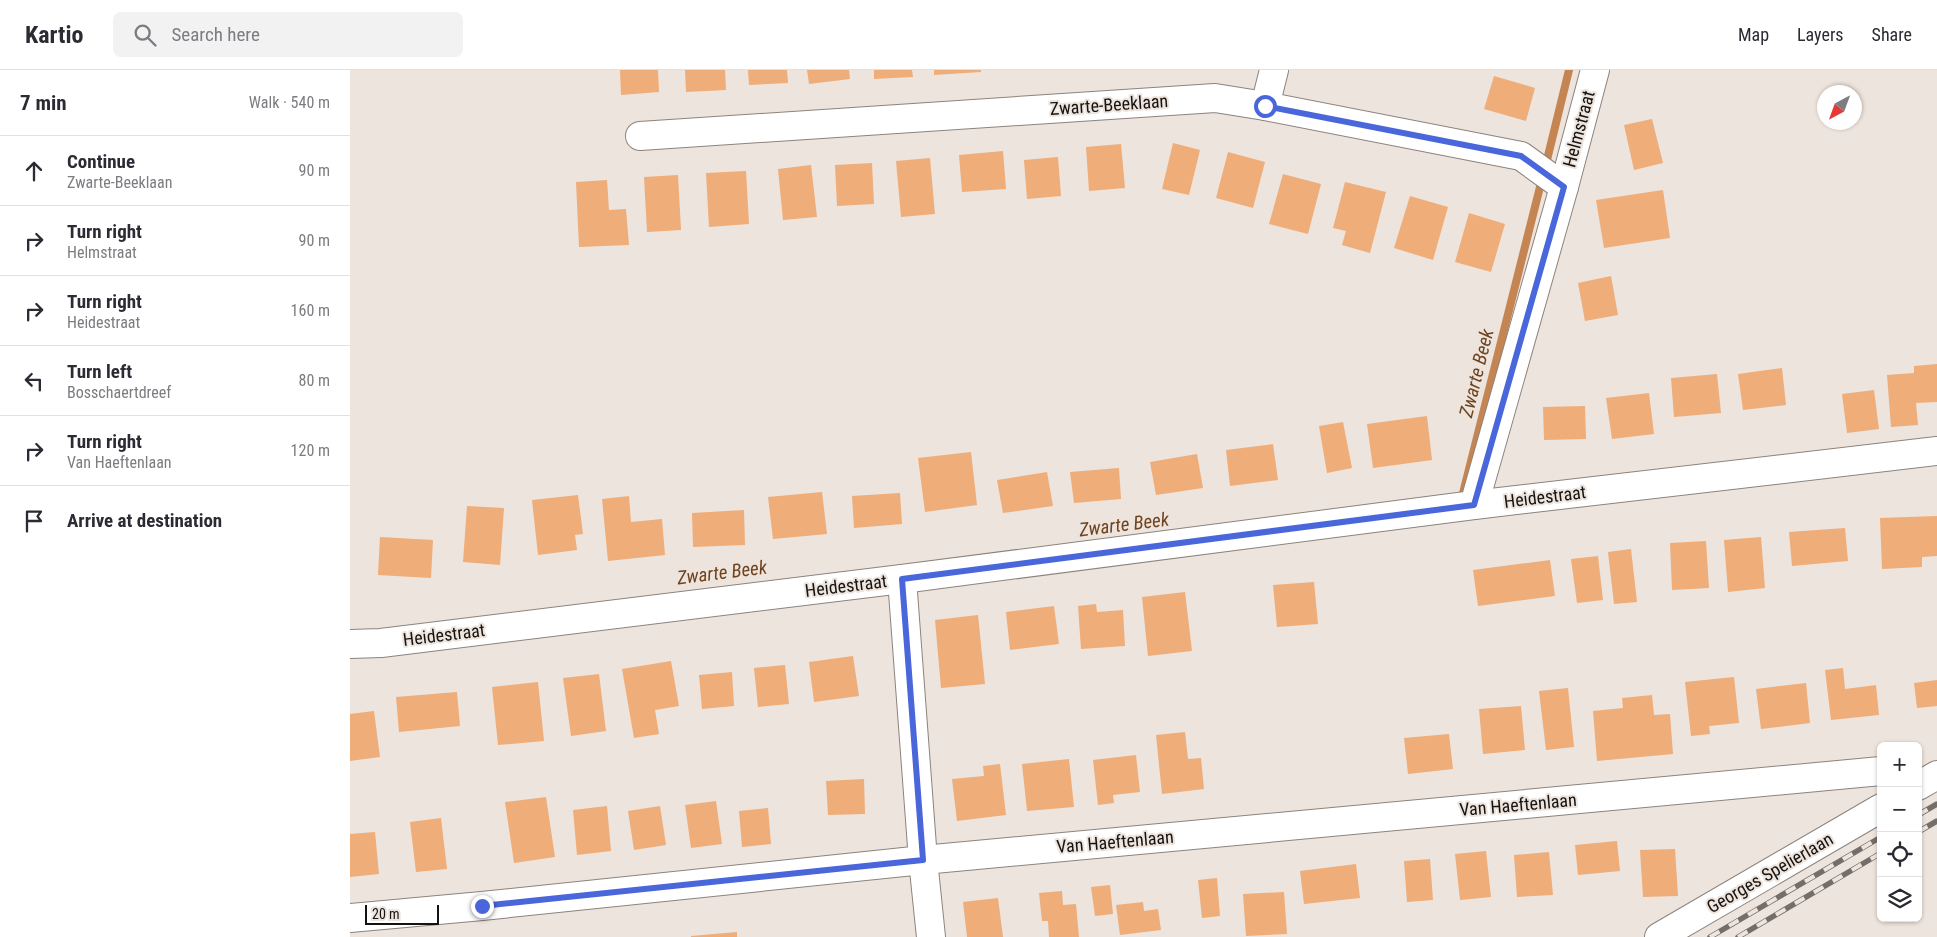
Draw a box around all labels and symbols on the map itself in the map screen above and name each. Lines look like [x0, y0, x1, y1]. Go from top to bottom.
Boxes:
north arrow [1817, 85, 1862, 130]
street label: Helmstraat [1558, 88, 1599, 170]
street label: Zwarte-Beeklaan [1049, 90, 1169, 119]
route start [1254, 95, 1277, 118]
water label: Zwarte Beek [1454, 326, 1499, 421]
street label: Heidestraat [1503, 481, 1587, 512]
water label: Zwarte Beek [1077, 507, 1171, 542]
water label: Zwarte Beek [675, 555, 769, 590]
street label: Heidestraat [804, 570, 888, 601]
street label: Heidestraat [402, 619, 486, 650]
street label: Van Haeftenlaan [1458, 789, 1577, 820]
street label: Van Haeftenlaan [1055, 826, 1174, 857]
street label: Georges Spelierlaan [1703, 828, 1836, 917]
route end [471, 895, 494, 918]
scale bar [365, 902, 439, 925]

